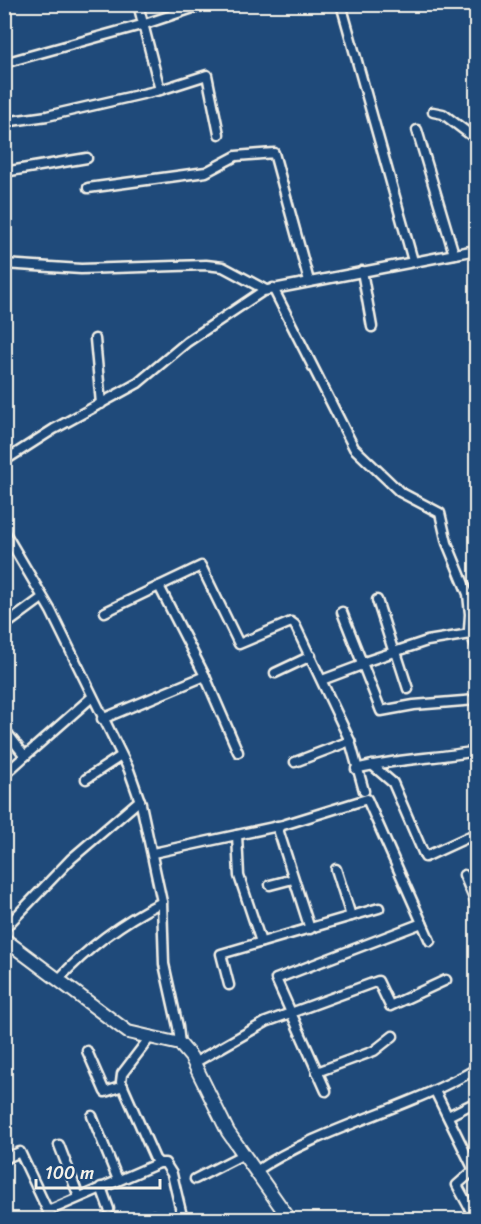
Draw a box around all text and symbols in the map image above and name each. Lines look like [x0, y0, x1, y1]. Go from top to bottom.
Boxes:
scale bar [36, 1152, 160, 1190]
text: 100 m [45, 1157, 94, 1189]

